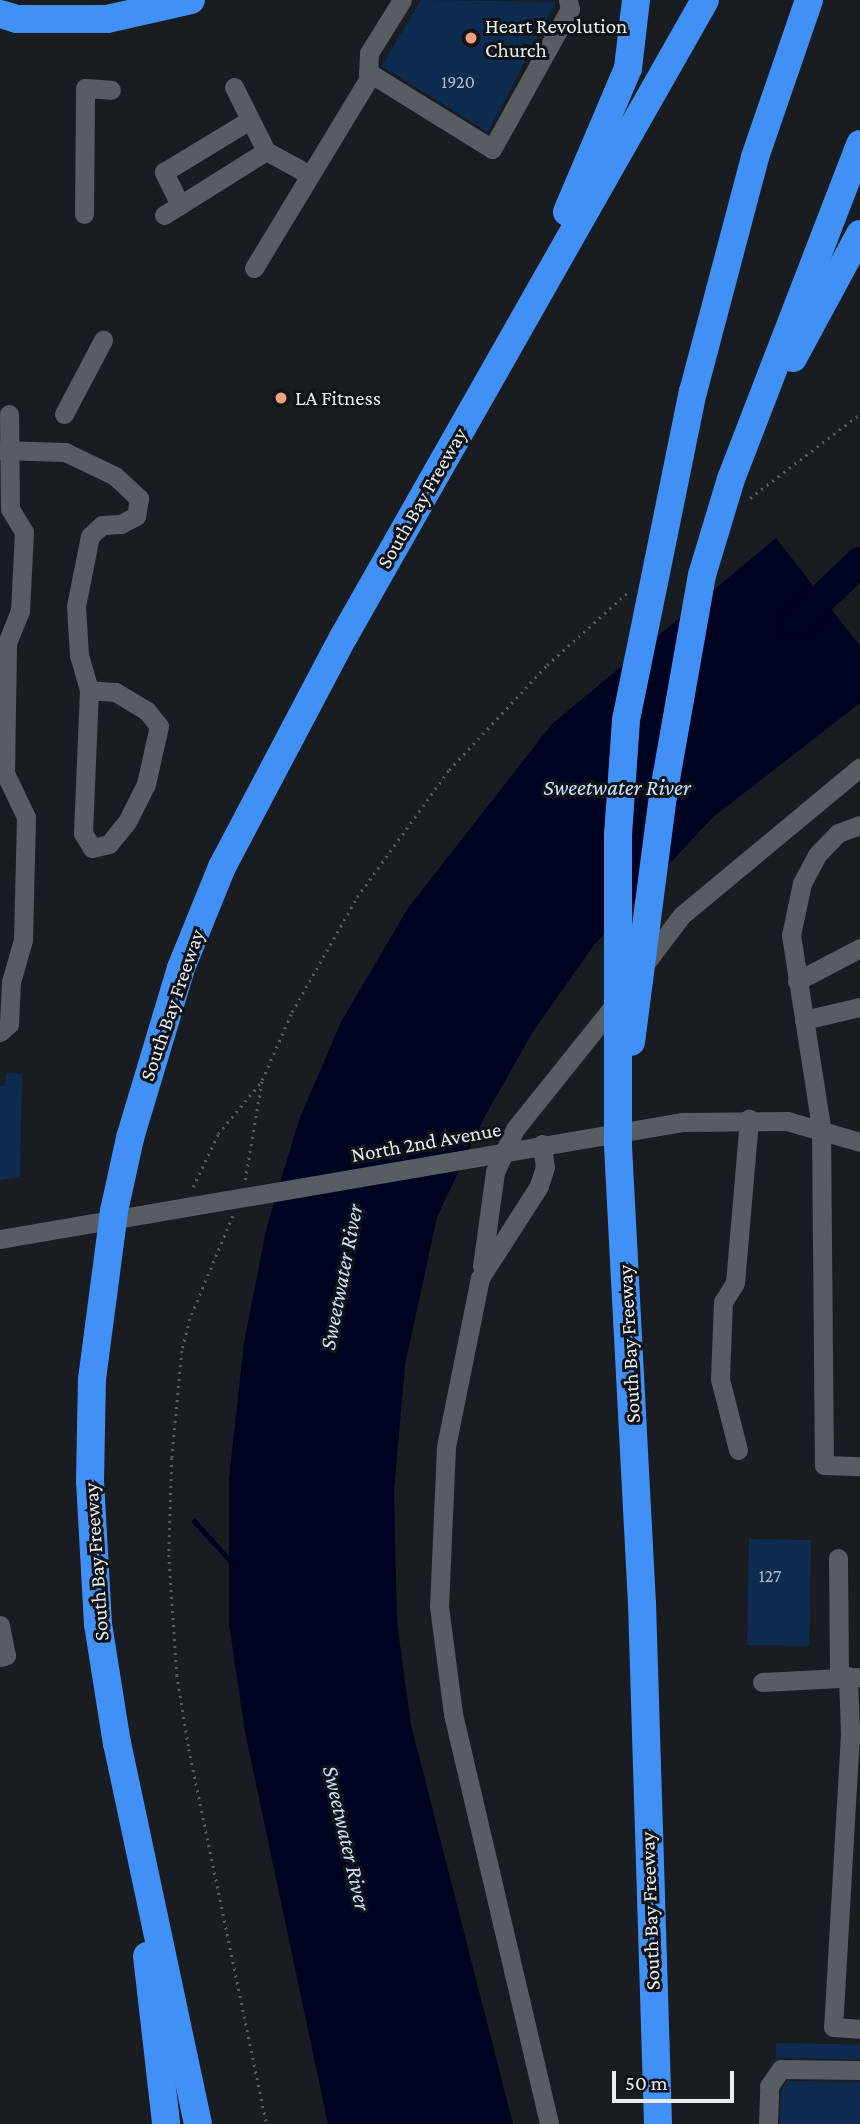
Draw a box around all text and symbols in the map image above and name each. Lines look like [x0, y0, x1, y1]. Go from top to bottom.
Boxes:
place label: Heart Revolution Church [485, 13, 627, 63]
marker: Heart Revolution Church [463, 30, 479, 46]
house number: 1920 [441, 71, 475, 93]
place label: LA Fitness [295, 385, 381, 411]
marker: LA Fitness [273, 390, 289, 406]
street label: South Bay Freeway [371, 423, 473, 573]
water label: Sweetwater River [543, 773, 691, 801]
street label: South Bay Freeway [134, 926, 210, 1084]
street label: North 2nd Avenue [349, 1116, 503, 1168]
water label: Sweetwater River [313, 1202, 369, 1352]
street label: South Bay Freeway [612, 1264, 646, 1424]
street label: South Bay Freeway [78, 1482, 114, 1642]
house number: 127 [759, 1565, 781, 1587]
water label: Sweetwater River [317, 1763, 377, 1913]
street label: South Bay Freeway [635, 1831, 665, 1991]
scale bar [615, 2058, 738, 2102]
text: 50 m [625, 2071, 668, 2095]

